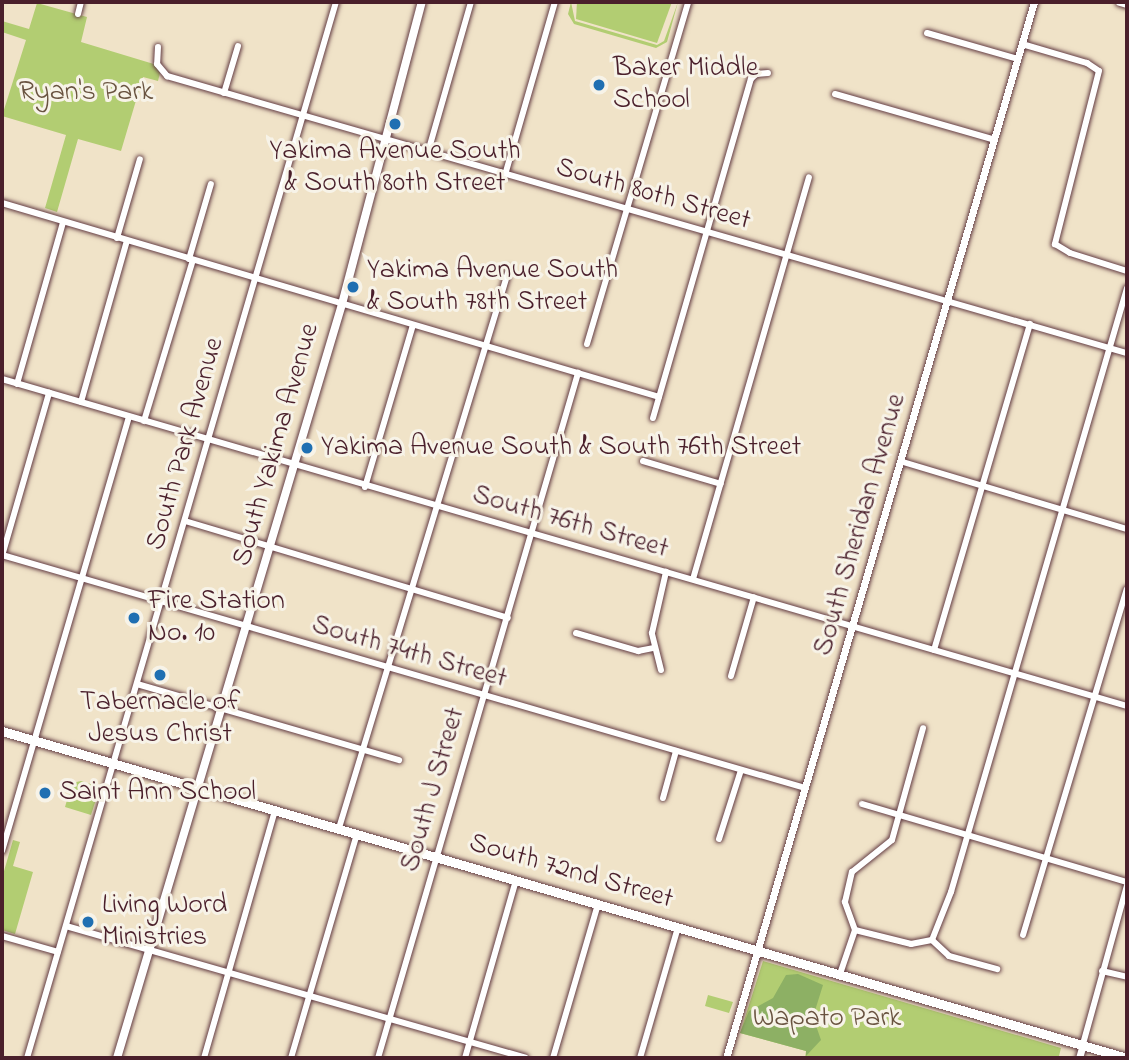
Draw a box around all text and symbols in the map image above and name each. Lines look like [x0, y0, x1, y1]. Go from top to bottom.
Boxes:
place label: Baker Middle School [613, 52, 758, 118]
park label: Ryan's Park [19, 76, 153, 110]
marker: Baker Middle School [591, 77, 607, 93]
marker: Yakima Avenue South & South 80th Street [387, 116, 403, 132]
place label: Yakima Avenue South & South 80th Street [269, 135, 521, 201]
street label: South 80th Street [552, 151, 754, 239]
place label: Yakima Avenue South & South 78th Street [367, 254, 618, 320]
marker: Yakima Avenue South & South 78th Street [345, 279, 361, 295]
street label: South Yakima Avenue [226, 320, 328, 570]
street label: South Park Avenue [140, 334, 232, 554]
street label: South Sheridan Avenue [807, 390, 915, 660]
place label: Yakima Avenue South & South 76th Street [321, 431, 801, 465]
marker: Yakima Avenue South & South 76th Street [299, 440, 315, 456]
street label: South 76th Street [468, 479, 672, 567]
place label: Fire Station No. 10 [148, 585, 285, 651]
street label: South 74th Street [308, 609, 510, 697]
marker: Fire Station No. 10 [126, 610, 142, 626]
marker: Tabernacle of Jesus Christ [152, 667, 168, 683]
place label: Tabernacle of Jesus Christ [80, 686, 240, 752]
street label: South J Street [395, 704, 473, 876]
place label: Saint Ann School [59, 776, 256, 810]
marker: Saint Ann School [37, 785, 53, 801]
street label: South 72nd Street [465, 827, 677, 917]
place label: Living Word Ministries [102, 889, 227, 955]
marker: Living Word Ministries [80, 914, 96, 930]
park label: Wapato Park [753, 1002, 901, 1036]

